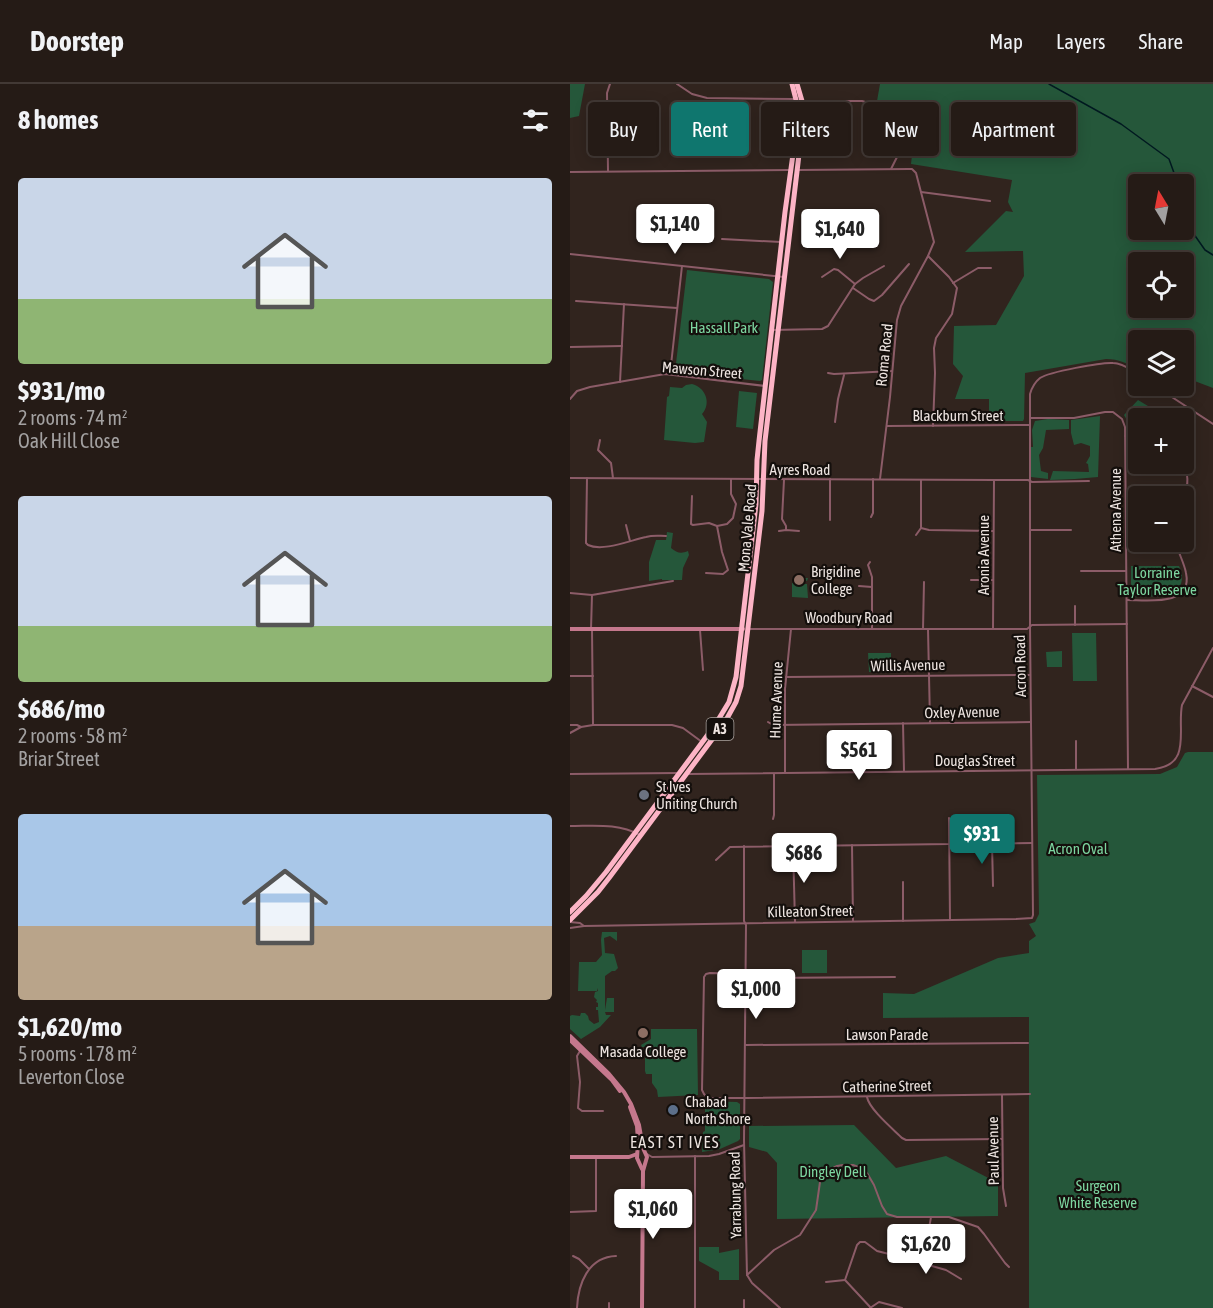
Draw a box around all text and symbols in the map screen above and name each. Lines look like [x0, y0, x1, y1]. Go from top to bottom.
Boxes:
text: Doorstep [30, 25, 124, 57]
text: Map [989, 29, 1023, 53]
text: Layers [1056, 29, 1106, 53]
text: Share [1139, 29, 1183, 53]
chip: Buy [588, 102, 659, 156]
chip: Rent [671, 102, 749, 156]
chip: Filters [761, 102, 851, 156]
chip: New [863, 102, 939, 156]
chip: Apartment [951, 102, 1076, 156]
icon: filters [519, 104, 552, 137]
text: 8 homes [18, 105, 98, 135]
north arrow [1128, 174, 1194, 240]
map controls [1128, 174, 1194, 552]
pin: $1,140 [626, 204, 724, 255]
pin: $1,640 [791, 209, 889, 260]
text: $1,140 [650, 212, 700, 235]
icon: home [231, 217, 339, 325]
text: $1,640 [815, 217, 865, 240]
button: locate [1128, 252, 1194, 318]
park label: Hassall Park [690, 319, 759, 336]
street label: Roma Road [872, 323, 896, 387]
button: layers [1128, 330, 1194, 396]
street label: Mawson Street [661, 358, 743, 382]
text: $931/mo [18, 376, 105, 406]
text: 2 rooms · 74 m² [18, 406, 128, 429]
street label: Blackburn Street [912, 407, 1004, 424]
button: + [1128, 408, 1194, 474]
text: Oak Hill Close [18, 429, 120, 452]
street label: Ayres Road [770, 461, 830, 478]
street label: Athena Avenue [1107, 468, 1124, 552]
street label: Mona Vale Road [735, 483, 759, 573]
button: − [1128, 486, 1194, 552]
street label: Aronia Avenue [975, 515, 992, 595]
icon: home [231, 535, 339, 643]
place label: Brigidine College [811, 563, 861, 597]
park label: Lorraine Taylor Reserve [1117, 564, 1197, 598]
marker: Brigidine College [792, 573, 806, 587]
street label: Woodbury Road [805, 609, 893, 626]
street label: Acron Road [1011, 635, 1029, 697]
street label: Willis Avenue [871, 656, 946, 674]
street label: Hume Avenue [766, 661, 786, 739]
text: $686/mo [18, 694, 105, 724]
street label: Oxley Avenue [924, 703, 1000, 721]
road number: A3 [706, 718, 734, 740]
text: 2 rooms · 58 m² [18, 724, 128, 747]
pin: $561 [823, 730, 895, 781]
text: $561 [841, 738, 877, 761]
text: Briar Street [18, 747, 100, 770]
street label: Douglas Street [935, 752, 1015, 769]
place label: St Ives Uniting Church [656, 778, 738, 812]
marker: St Ives Uniting Church [637, 788, 651, 802]
pin: $931 [946, 814, 1018, 865]
text: $931 [964, 822, 1000, 845]
pin: $686 [768, 833, 840, 884]
park label: Acron Oval [1048, 840, 1108, 857]
text: $686 [786, 841, 822, 864]
icon: home [231, 853, 339, 961]
street label: Killeaton Street [767, 902, 853, 920]
pin: $1,000 [707, 969, 805, 1020]
text: $1,000 [731, 977, 781, 1000]
text: $1,620/mo [18, 1012, 122, 1042]
marker: Masada College [636, 1026, 650, 1040]
street label: Lawson Parade [846, 1026, 928, 1043]
text: 5 rooms · 178 m² [18, 1042, 137, 1065]
place label: Masada College [600, 1043, 687, 1060]
text: Leverton Close [18, 1065, 124, 1088]
street label: Catherine Street [842, 1077, 932, 1095]
place label: Chabad North Shore [685, 1093, 751, 1127]
marker: Chabad North Shore [666, 1103, 680, 1117]
street label: Paul Avenue [984, 1116, 1002, 1186]
district label: EAST ST IVES [630, 1133, 720, 1151]
street label: Yarrabung Road [726, 1151, 744, 1239]
park label: Dingley Dell [799, 1163, 867, 1180]
park label: Surgeon White Reserve [1059, 1177, 1137, 1211]
pin: $1,060 [604, 1189, 702, 1240]
text: $1,060 [628, 1197, 678, 1220]
pin: $1,620 [877, 1224, 975, 1275]
text: $1,620 [901, 1232, 951, 1255]

